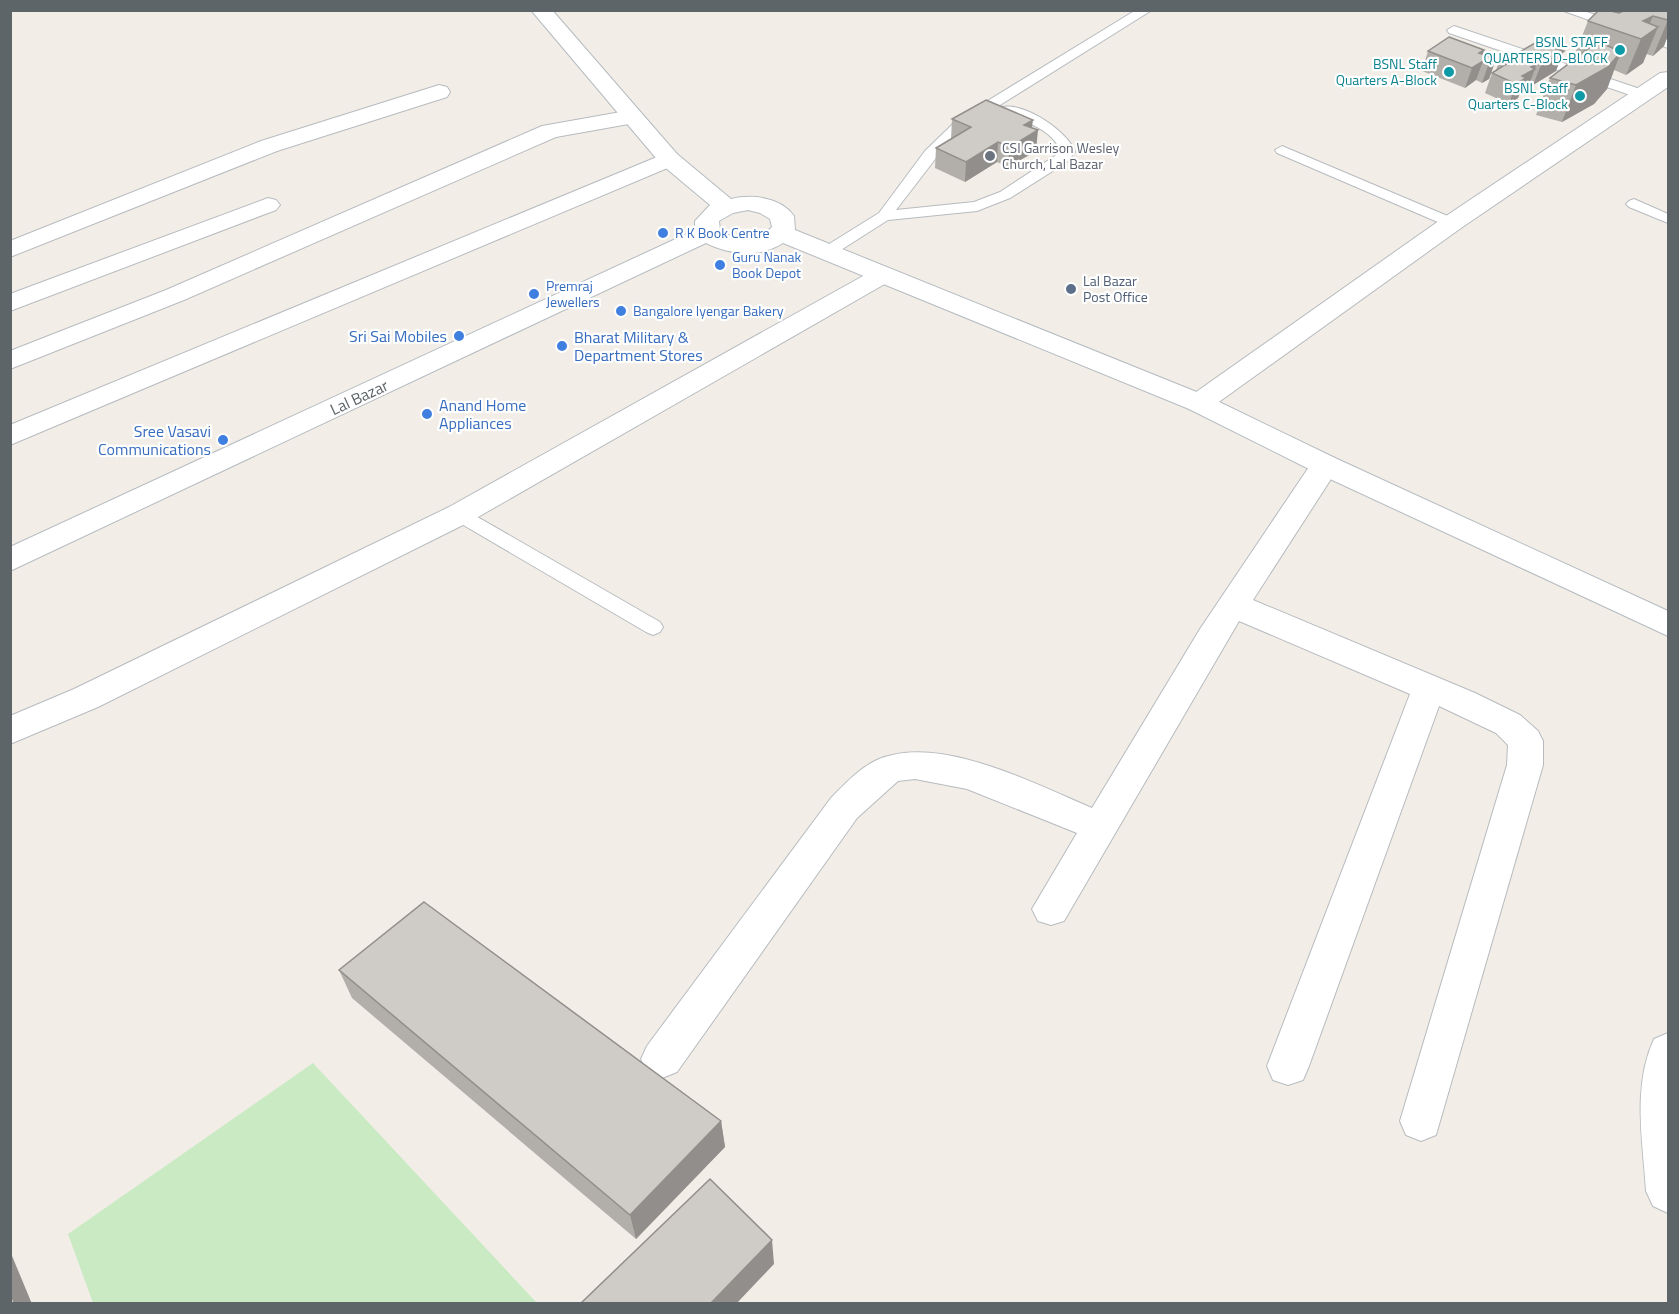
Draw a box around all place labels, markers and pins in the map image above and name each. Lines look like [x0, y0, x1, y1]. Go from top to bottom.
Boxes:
place label: BSNL STAFF QUARTERS D-BLOCK [1484, 31, 1608, 68]
marker: BSNL STAFF QUARTERS D-BLOCK [1613, 43, 1627, 57]
place label: BSNL Staff Quarters A-Block [1336, 53, 1437, 90]
marker: BSNL Staff Quarters A-Block [1442, 65, 1456, 79]
place label: BSNL Staff Quarters C-Block [1468, 77, 1568, 114]
marker: BSNL Staff Quarters C-Block [1573, 89, 1587, 103]
place label: CSI Garrison Wesley Church, Lal Bazar [1002, 137, 1120, 174]
marker: CSI Garrison Wesley Church, Lal Bazar [983, 149, 997, 163]
place label: R K Book Centre [675, 222, 770, 243]
marker: R K Book Centre [656, 226, 670, 240]
place label: Guru Nanak Book Depot [732, 246, 801, 283]
marker: Guru Nanak Book Depot [713, 258, 727, 272]
place label: Lal Bazar Post Office [1083, 270, 1148, 307]
place label: Premraj Jewellers [546, 275, 600, 312]
marker: Lal Bazar Post Office [1064, 282, 1078, 296]
marker: Premraj Jewellers [527, 287, 541, 301]
place label: Bangalore Iyengar Bakery [633, 300, 784, 321]
marker: Bangalore Iyengar Bakery [614, 304, 628, 318]
place label: Sri Sai Mobiles [349, 324, 447, 348]
place label: Bharat Military & Department Stores [574, 325, 703, 367]
marker: Sri Sai Mobiles [452, 329, 466, 343]
marker: Bharat Military & Department Stores [555, 339, 569, 353]
place label: Anand Home Appliances [439, 393, 526, 435]
marker: Anand Home Appliances [420, 407, 434, 421]
place label: Sree Vasavi Communications [98, 419, 211, 461]
marker: Sree Vasavi Communications [216, 433, 230, 447]

